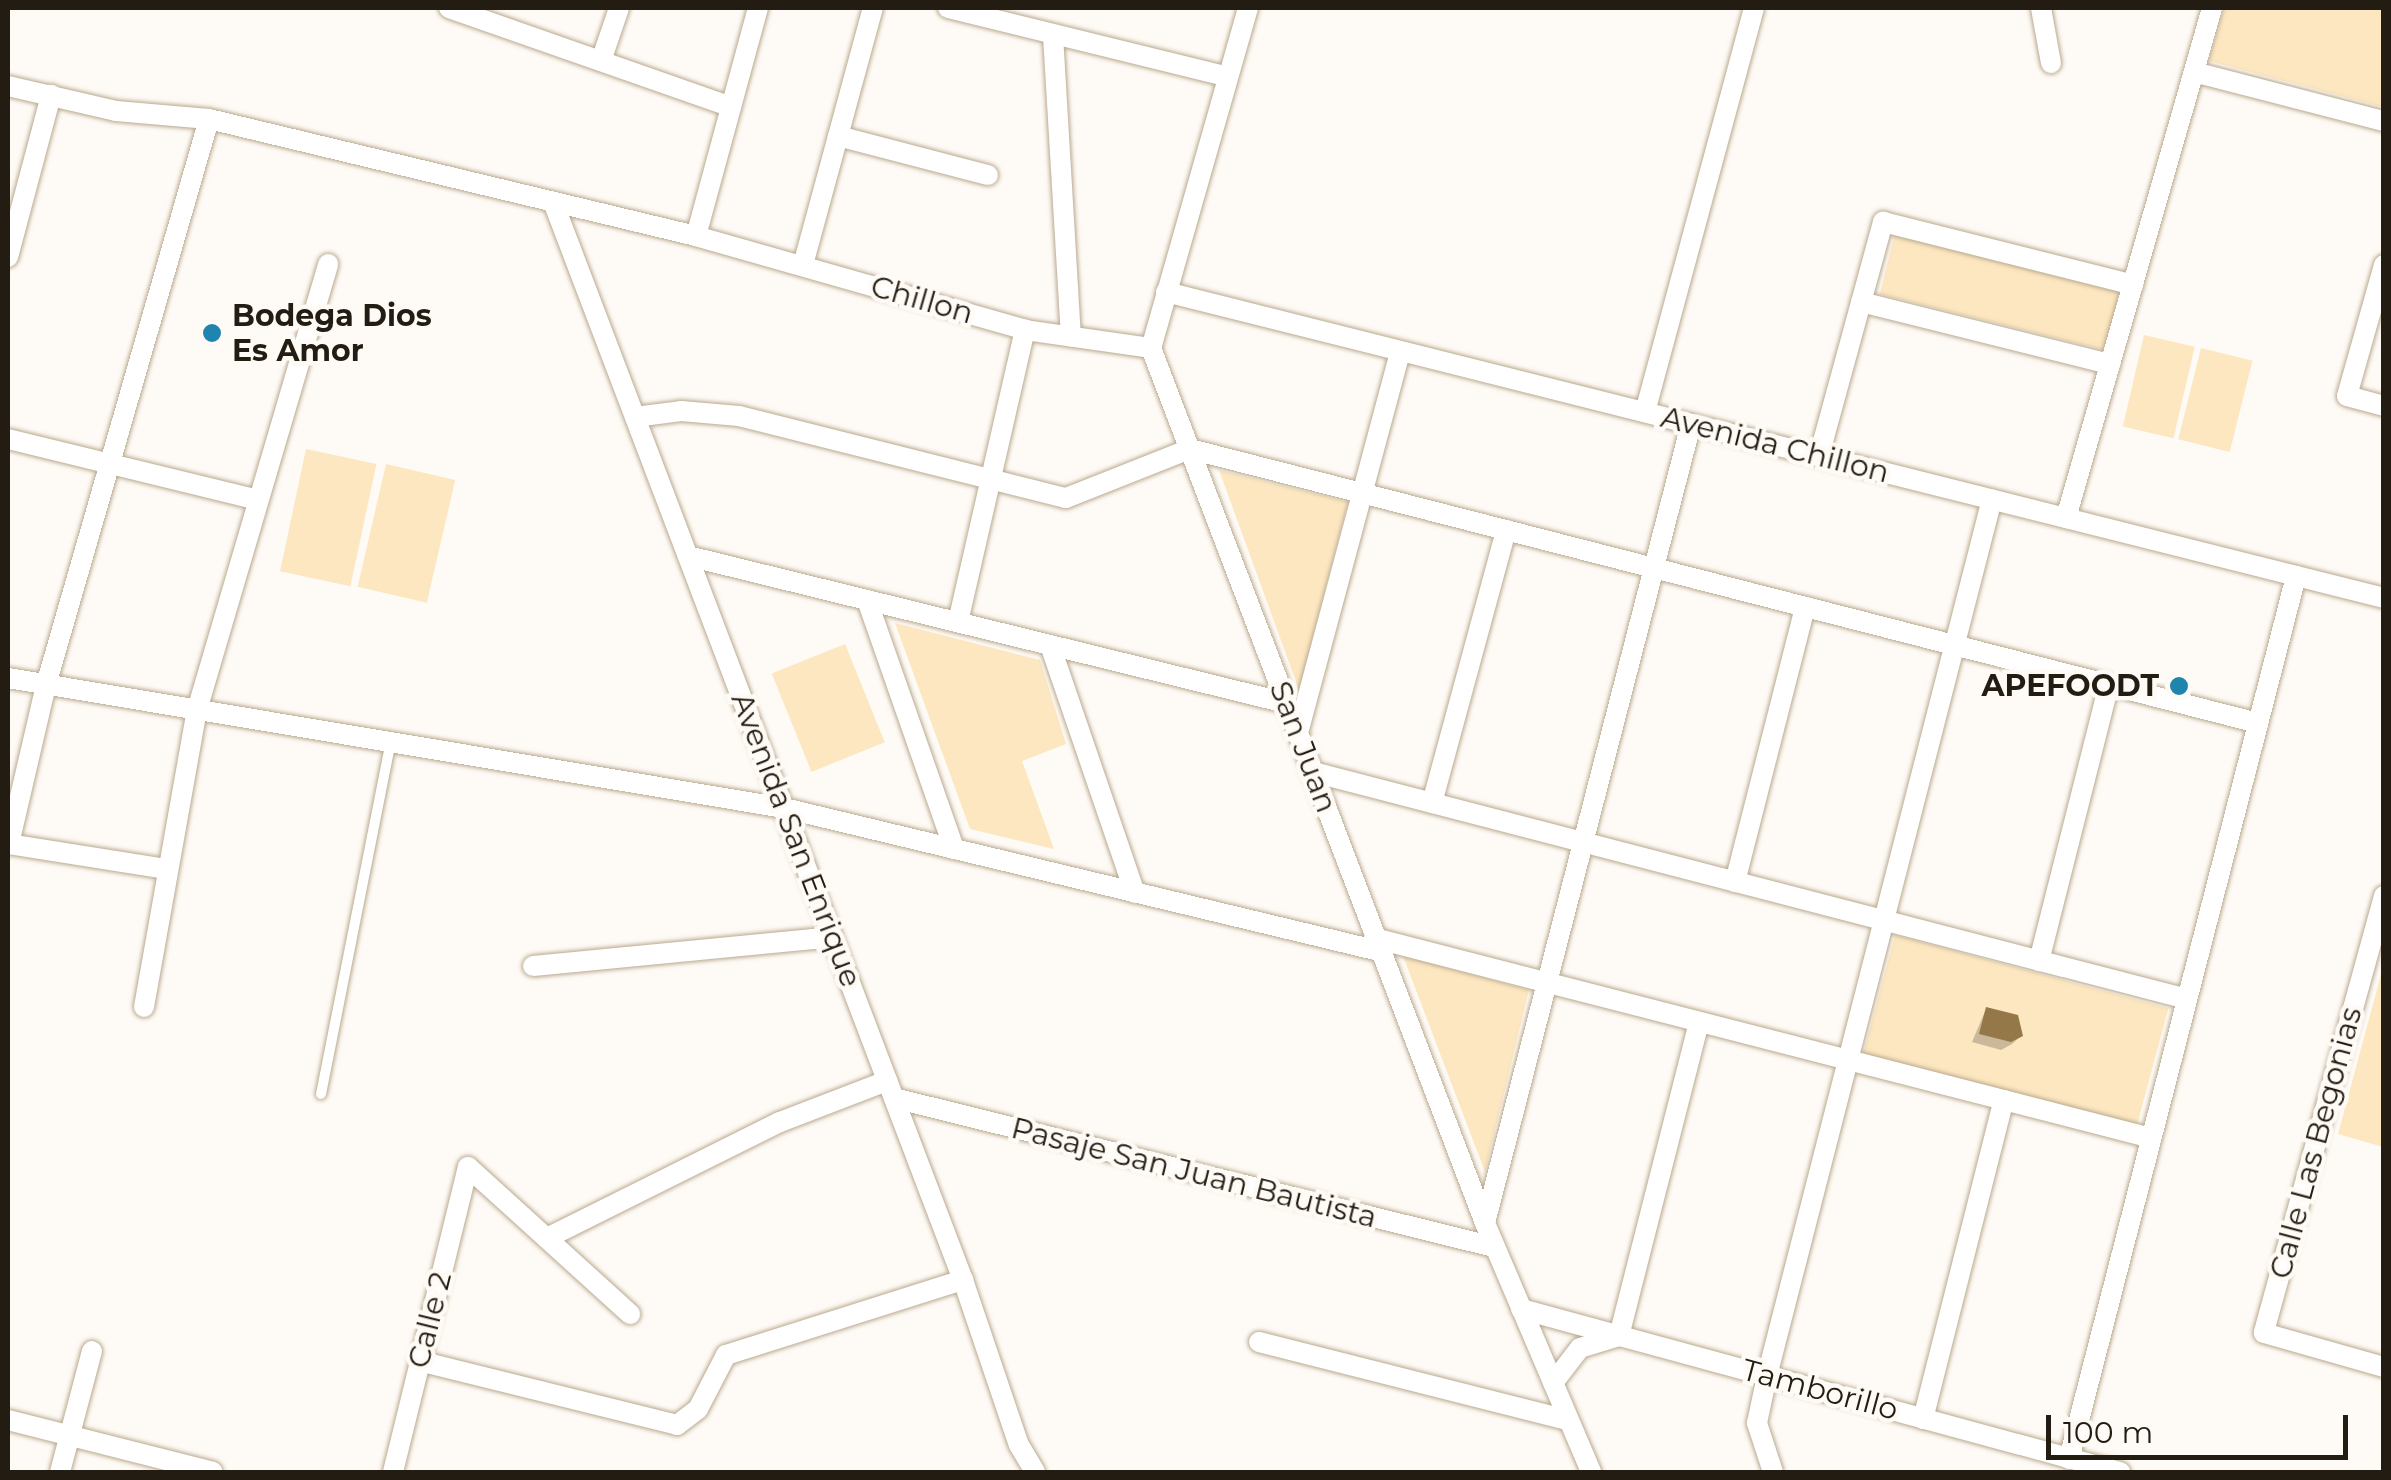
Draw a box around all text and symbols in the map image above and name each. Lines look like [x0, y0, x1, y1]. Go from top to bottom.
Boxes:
street label: Chillon [867, 268, 977, 332]
place label: Bodega Dios Es Amor [232, 298, 432, 368]
marker: Bodega Dios Es Amor [201, 322, 223, 344]
street label: Avenida Chillon [1657, 399, 1893, 491]
place label: APEFOODT [1982, 668, 2159, 704]
marker: APEFOODT [2168, 675, 2190, 697]
street label: San Juan [1262, 676, 1344, 818]
street label: Avenida San Enrique [723, 688, 869, 992]
street label: Calle Las Begonias [2262, 1003, 2370, 1283]
street label: Pasaje San Juan Bautista [1008, 1110, 1380, 1236]
street label: Calle 2 [401, 1268, 459, 1372]
street label: Tamborillo [1738, 1352, 1902, 1428]
scale bar [2051, 1395, 2354, 1457]
text: 100 m [2063, 1414, 2153, 1451]

